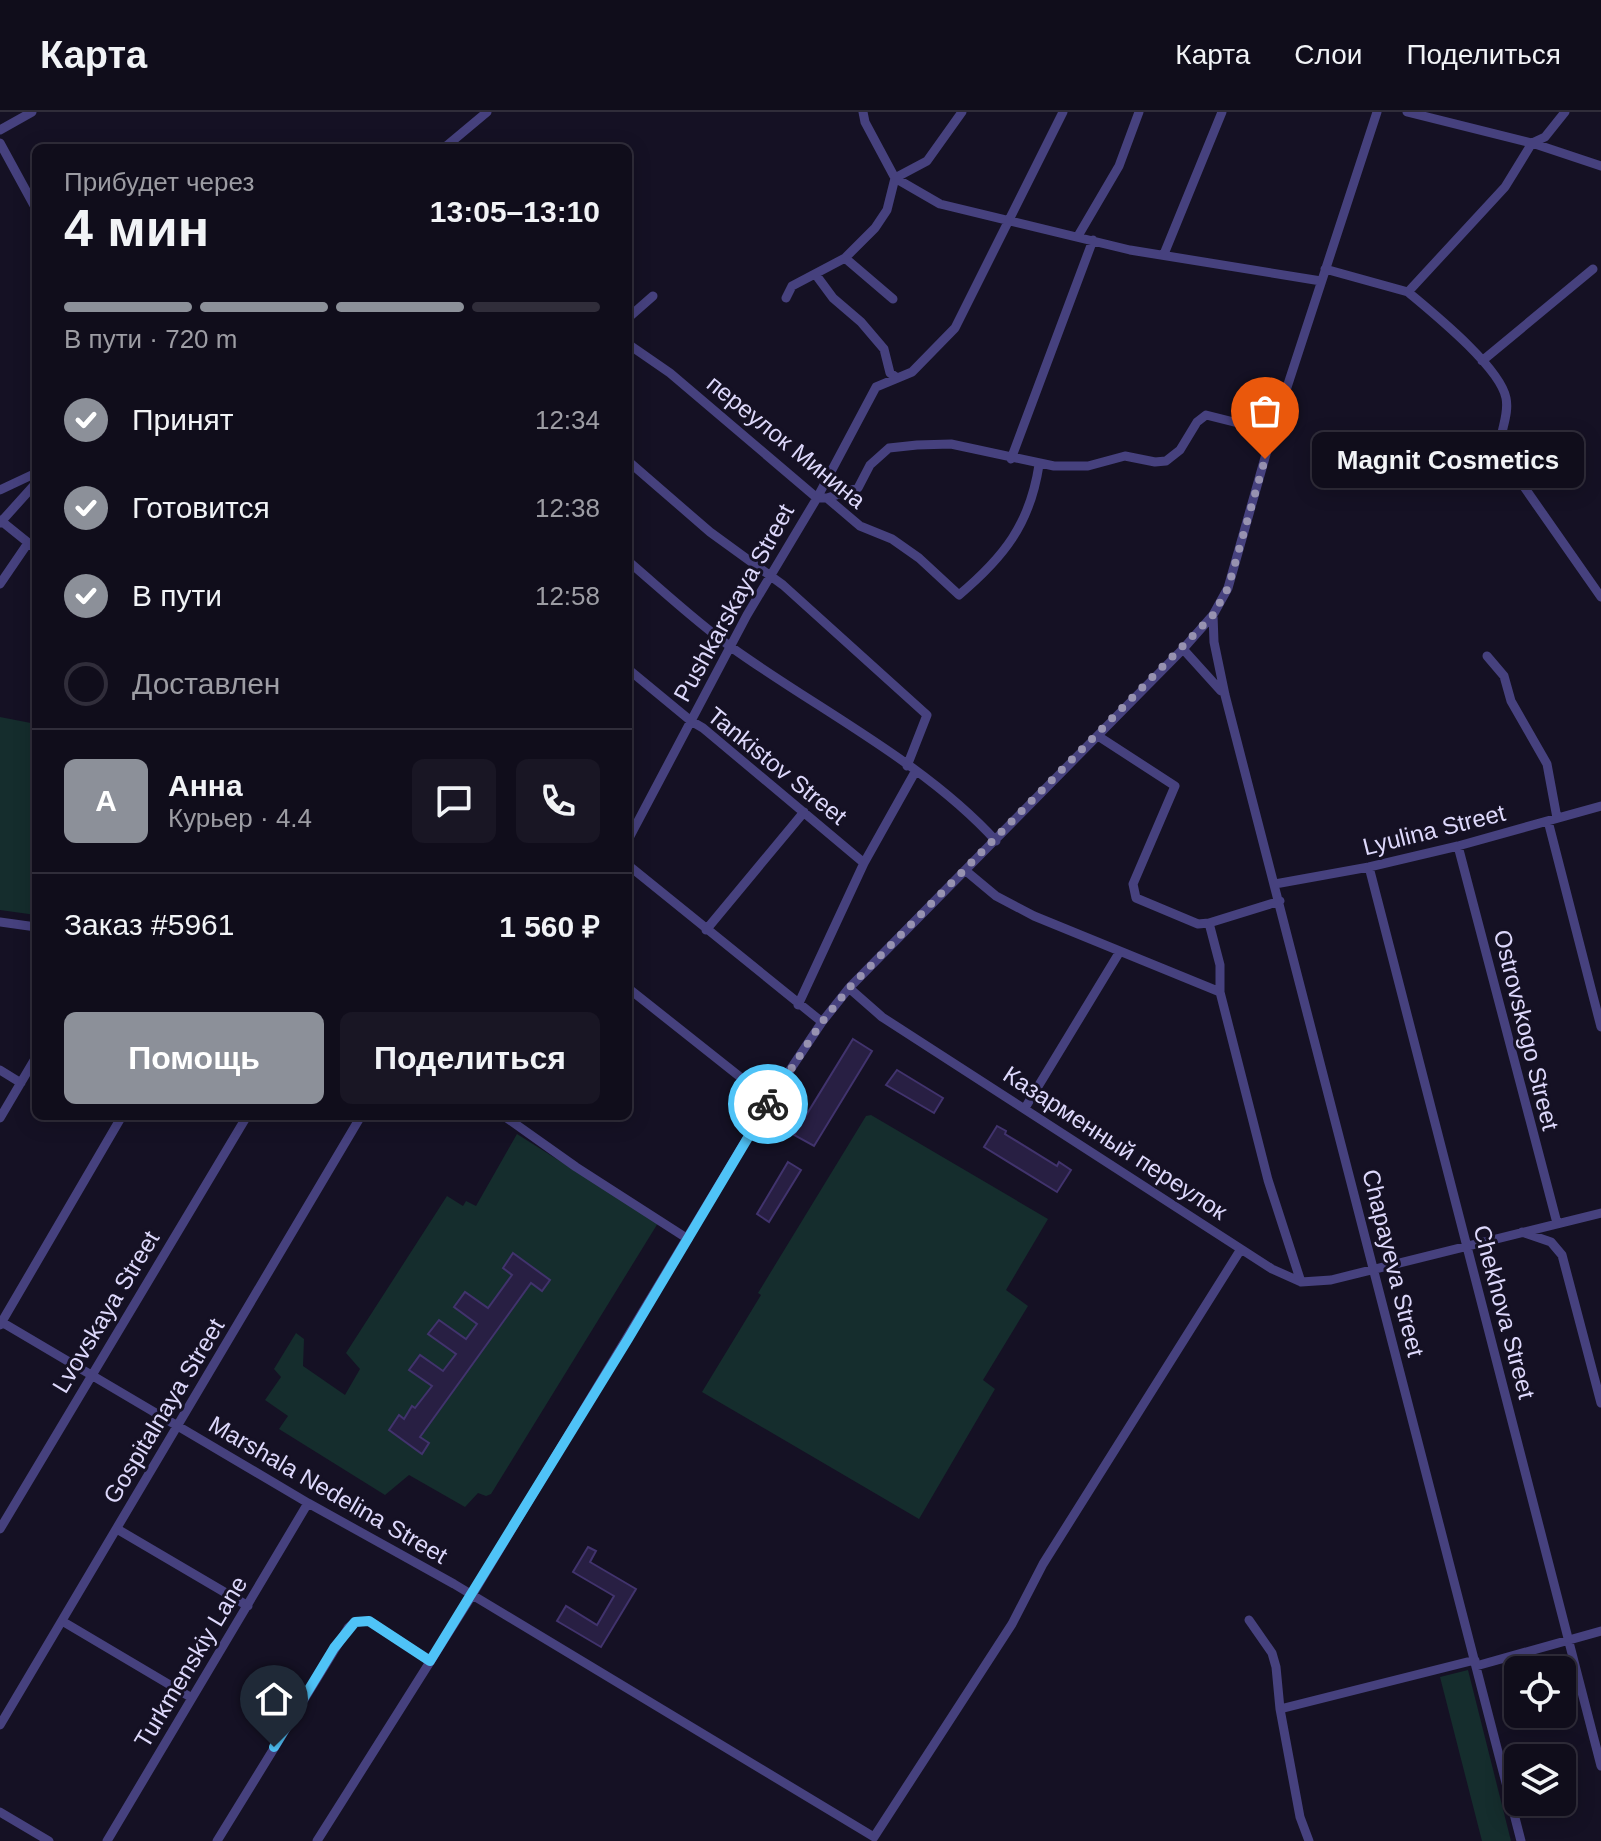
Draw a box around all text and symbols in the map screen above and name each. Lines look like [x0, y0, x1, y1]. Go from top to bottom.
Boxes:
text: Карта [40, 34, 147, 76]
text: Карта [1175, 39, 1250, 70]
text: Слои [1294, 39, 1362, 70]
text: Поделиться [1406, 39, 1561, 70]
text: Прибудет через [64, 167, 254, 197]
text: 13:05–13:10 [430, 195, 600, 228]
text: 4 мин [64, 199, 209, 257]
text: В пути · 720 m [64, 324, 237, 354]
street label: переулок Минина [702, 370, 871, 514]
pin [1231, 377, 1299, 459]
icon: bag [1243, 389, 1287, 433]
icon: check [64, 398, 108, 442]
text: Принят [132, 403, 234, 436]
text: 12:34 [535, 405, 600, 435]
callout: Magnit Cosmetics [1313, 431, 1585, 487]
text: Magnit Cosmetics [1337, 445, 1559, 475]
icon: check [64, 486, 108, 530]
text: Готовится [132, 491, 270, 524]
text: 12:38 [535, 493, 600, 523]
street label: Pushkarskaya Street [668, 499, 799, 706]
icon: check [64, 574, 108, 618]
text: В пути [132, 579, 222, 612]
text: 12:58 [535, 581, 600, 611]
text: Доставлен [132, 667, 280, 700]
street label: Tankistov Street [702, 701, 852, 830]
button: chat [412, 759, 496, 843]
button: phone [516, 759, 600, 843]
text: Анна [168, 769, 243, 802]
text: А [95, 784, 117, 817]
street label: Lyulina Street [1360, 799, 1508, 860]
text: Курьер · 4.4 [168, 803, 312, 833]
text: Заказ #5961 [64, 908, 234, 941]
text: 1 560 ₽ [499, 910, 600, 943]
street label: Ostrovskogo Street [1489, 927, 1565, 1133]
button: Помощь [64, 1012, 324, 1104]
button: Поделиться [340, 1012, 600, 1104]
street label: Казарменный переулок [999, 1060, 1232, 1225]
courier [728, 1064, 808, 1144]
icon: bike [746, 1082, 790, 1126]
street label: Chapayeva Street [1357, 1166, 1430, 1360]
street label: Chekhova Street [1468, 1222, 1541, 1402]
street label: Lvovskaya Street [47, 1226, 165, 1398]
street label: Gospitalnaya Street [98, 1313, 230, 1508]
street label: Marshala Nedelina Street [204, 1410, 453, 1569]
street label: Turkmenskiy Lane [129, 1571, 252, 1752]
map controls [1504, 1656, 1576, 1816]
button: locate [1504, 1656, 1576, 1728]
pin [240, 1665, 308, 1747]
icon: home [252, 1677, 296, 1721]
button: layers [1504, 1744, 1576, 1816]

